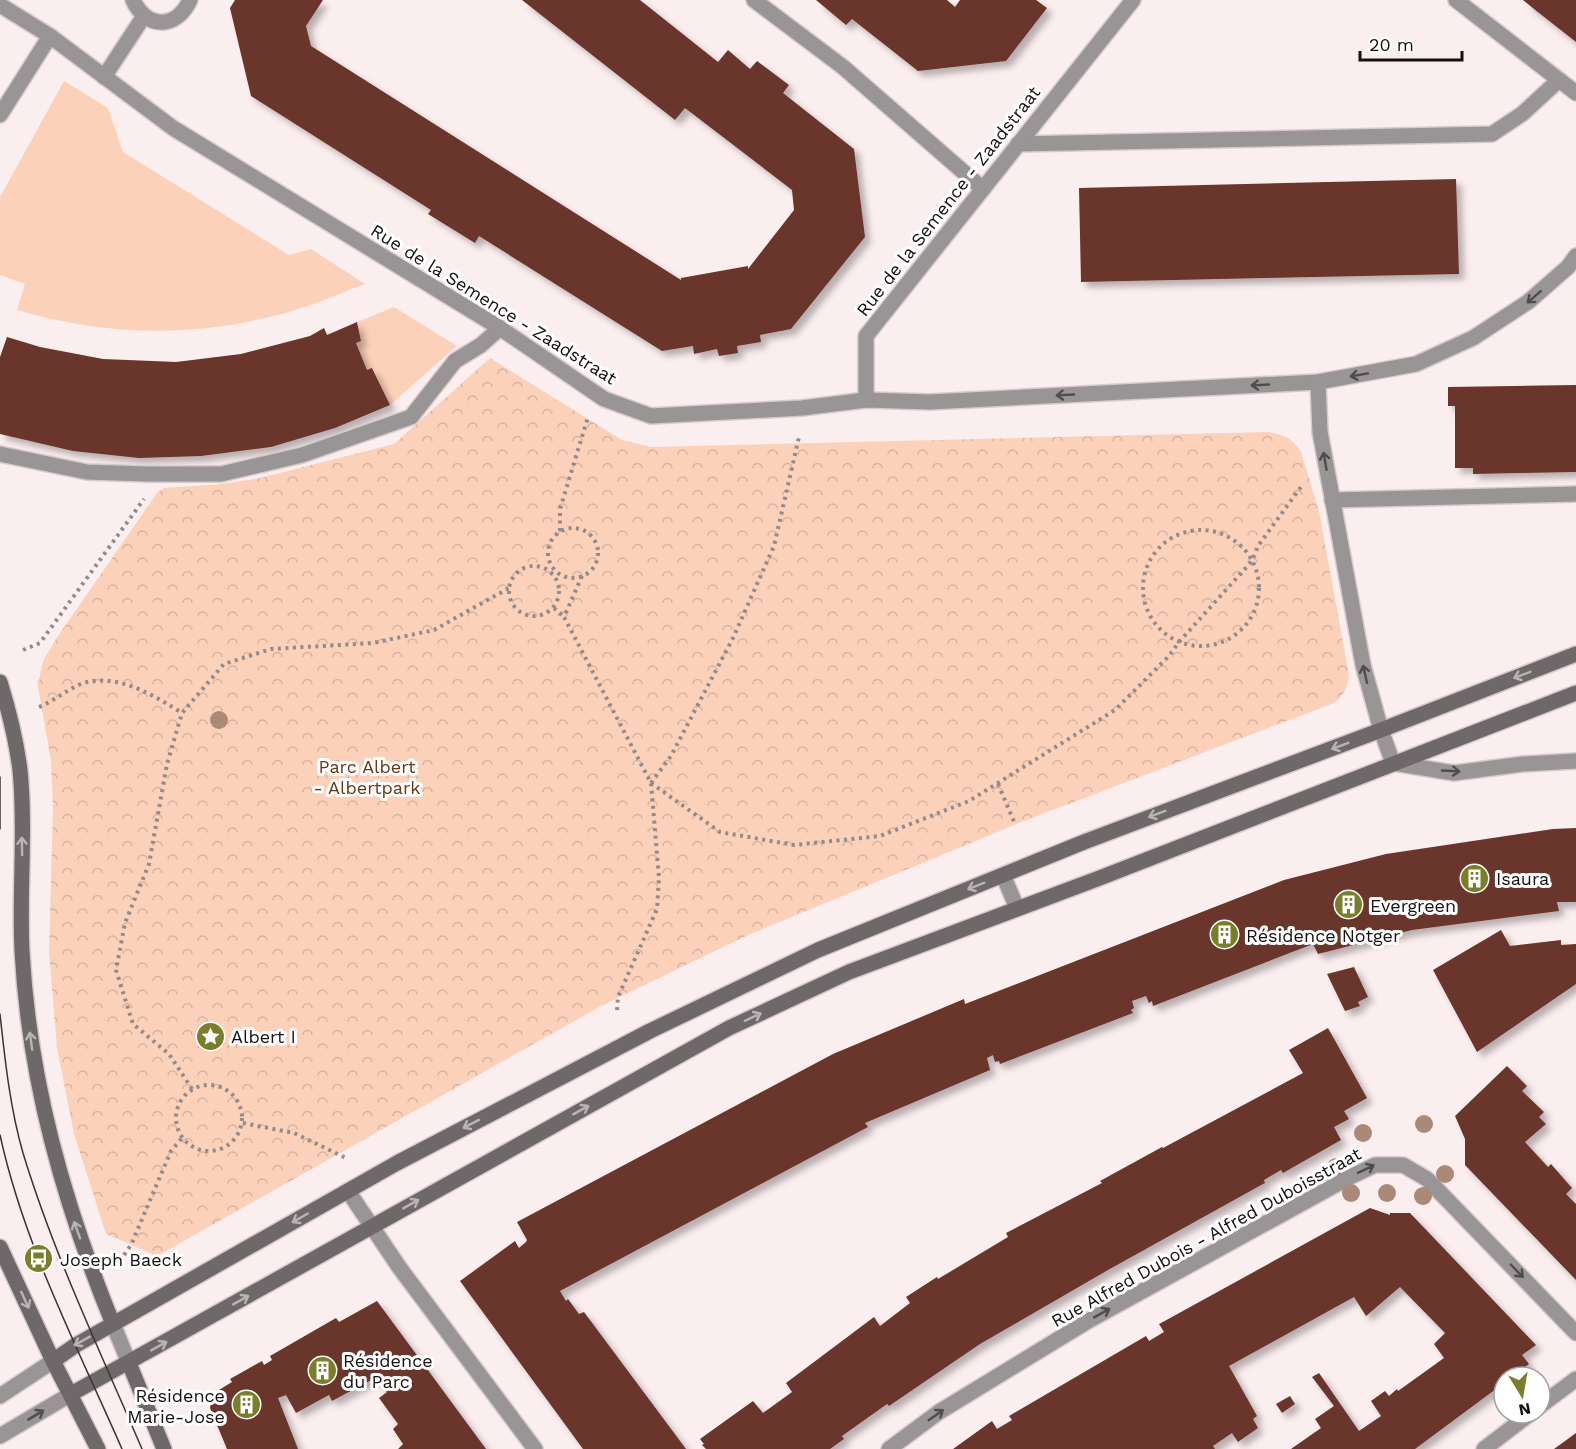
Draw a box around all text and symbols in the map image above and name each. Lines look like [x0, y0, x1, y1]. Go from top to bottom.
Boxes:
scale bar [1360, 24, 1462, 62]
text: 20 m [1369, 34, 1414, 55]
street label: Rue de la Semence - Zaadstraat [852, 82, 1045, 320]
street label: Rue de la Semence - Zaadstraat [367, 219, 621, 389]
one-way arrow [1527, 290, 1542, 304]
one-way arrow [1349, 370, 1369, 381]
one-way arrow [1250, 380, 1270, 391]
one-way arrow [1056, 390, 1076, 401]
one-way arrow [1319, 452, 1330, 472]
one-way arrow [1358, 665, 1370, 684]
one-way arrow [1513, 670, 1531, 681]
one-way arrow [1331, 741, 1350, 752]
park label: Parc Albert - Albertpark [313, 756, 421, 798]
one-way arrow [1441, 766, 1461, 777]
one-way arrow [1148, 810, 1167, 821]
one-way arrow [16, 837, 27, 857]
building icon: Isaura [1459, 862, 1491, 894]
place label: Isaura [1496, 868, 1549, 889]
one-way arrow [967, 881, 986, 892]
building icon: Evergreen [1333, 889, 1365, 921]
place label: Evergreen [1370, 895, 1456, 916]
building icon: Résidence Notger [1209, 919, 1241, 951]
place label: Résidence Notger [1246, 925, 1400, 946]
one-way arrow [743, 1011, 761, 1023]
place icon: Albert I [194, 1020, 226, 1052]
place label: Albert I [231, 1026, 296, 1047]
one-way arrow [26, 1031, 37, 1051]
one-way arrow [572, 1104, 589, 1116]
one-way arrow [463, 1119, 481, 1130]
street label: Rue Alfred Dubois - Alfred Duboisstraat [1048, 1143, 1365, 1331]
one-way arrow [1356, 1163, 1374, 1175]
one-way arrow [401, 1198, 419, 1209]
one-way arrow [292, 1213, 310, 1224]
one-way arrow [71, 1221, 82, 1240]
bus stop icon: Joseph Baeck [23, 1243, 55, 1275]
place label: Joseph Baeck [60, 1249, 182, 1270]
one-way arrow [1510, 1264, 1524, 1279]
one-way arrow [19, 1291, 31, 1309]
one-way arrow [231, 1294, 249, 1305]
one-way arrow [1093, 1307, 1111, 1318]
one-way arrow [74, 1336, 92, 1347]
one-way arrow [150, 1339, 167, 1351]
place label: Résidence du Parc [343, 1350, 433, 1392]
building icon: Résidence du Parc [306, 1354, 338, 1386]
north arrow [1492, 1365, 1552, 1425]
place label: Résidence Marie-Jose [127, 1385, 225, 1427]
building icon: Résidence Marie-Jose [230, 1389, 262, 1421]
text: N [1517, 1399, 1532, 1420]
one-way arrow [27, 1409, 44, 1421]
one-way arrow [927, 1409, 943, 1421]

